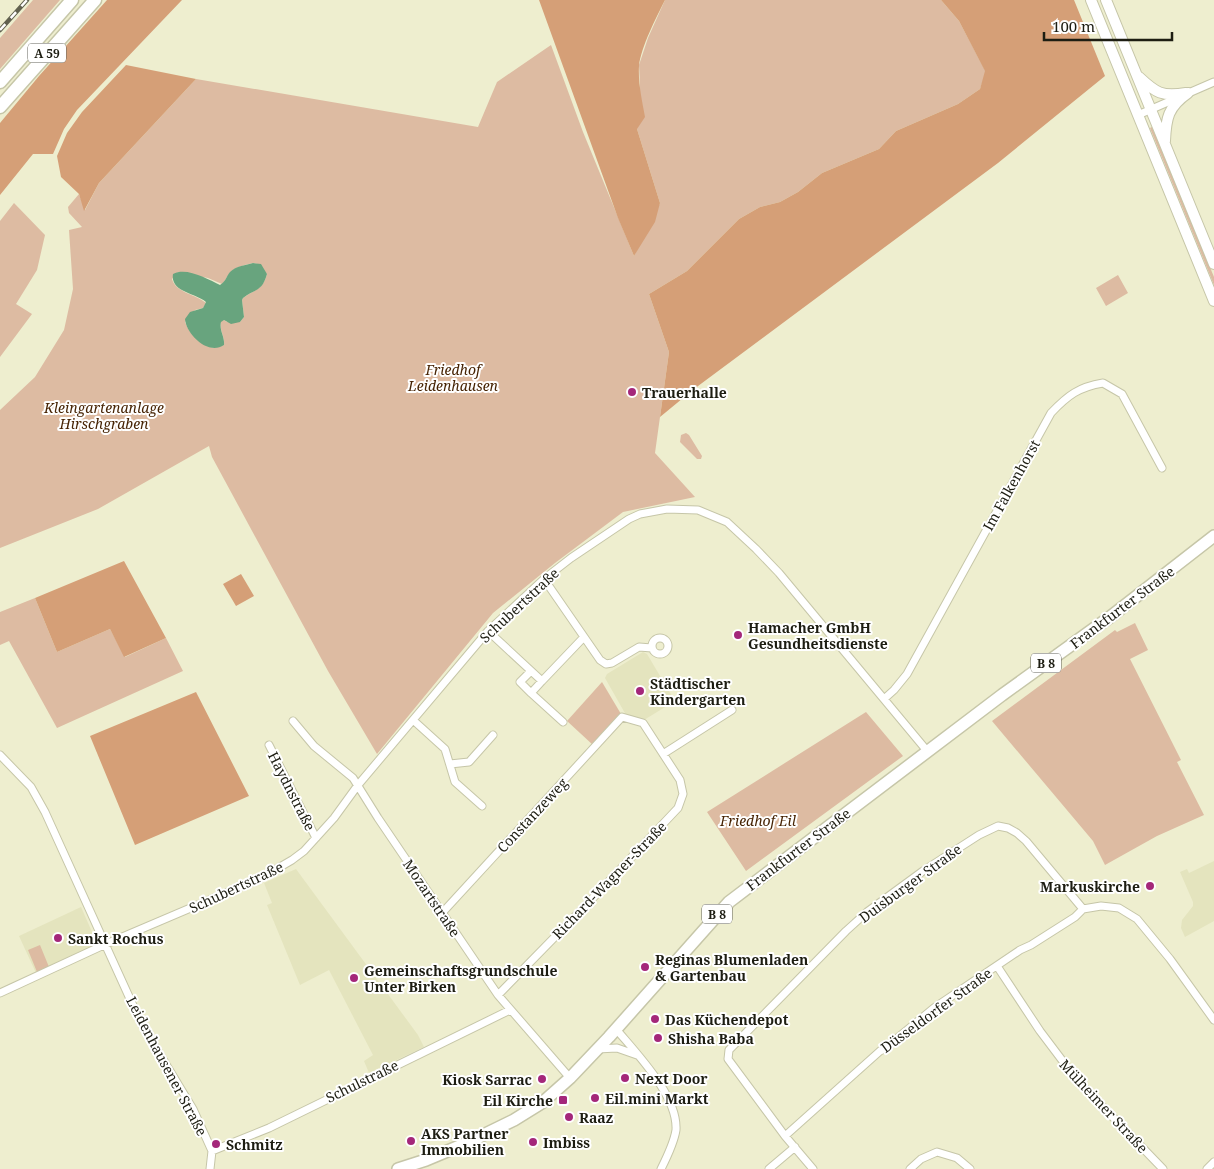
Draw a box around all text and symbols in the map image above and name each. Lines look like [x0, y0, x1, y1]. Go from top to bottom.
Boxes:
scale bar [1044, 10, 1172, 42]
text: 100 m [1052, 16, 1095, 36]
road number: A 59 [28, 44, 66, 62]
park label: Friedhof Leidenhausen [407, 360, 499, 395]
place label: Trauerhalle [642, 383, 727, 402]
marker: Trauerhalle [626, 386, 638, 398]
park label: Kleingartenanlage Hirschgraben [43, 398, 164, 433]
street label: Im Falkenhorst [978, 436, 1044, 534]
street label: Frankfurter Straße [1066, 561, 1178, 653]
street label: Schubertstraße [475, 563, 563, 647]
place label: Hamacher GmbH Gesundheitsdienste [748, 618, 888, 653]
marker: Hamacher GmbH Gesundheitsdienste [732, 629, 744, 641]
road number: B 8 [1031, 654, 1061, 672]
place label: Städtischer Kindergarten [650, 674, 746, 709]
marker: Städtischer Kindergarten [634, 685, 646, 697]
street label: Haydnstraße [264, 748, 320, 834]
street label: Constanzeweg [492, 773, 572, 856]
street label: Frankfurter Straße [742, 803, 854, 895]
park label: Friedhof Eil [719, 811, 797, 830]
street label: Richard-Wagner-Straße [548, 817, 670, 943]
street label: Duisburger Straße [855, 839, 965, 927]
street label: Mozartstraße [399, 855, 465, 941]
street label: Schubertstraße [186, 857, 286, 917]
place label: Markuskirche [1040, 877, 1140, 896]
marker: Markuskirche [1144, 880, 1156, 892]
road number: B 8 [702, 904, 732, 924]
place label: Sankt Rochus [68, 929, 164, 948]
marker: Sankt Rochus [52, 932, 64, 944]
place label: Reginas Blumenladen & Gartenbau [655, 950, 808, 985]
place label: Gemeinschaftsgrundschule Unter Birken [364, 961, 557, 996]
marker: Reginas Blumenladen & Gartenbau [639, 961, 651, 973]
street label: Düsseldorfer Straße [877, 963, 995, 1057]
marker: Gemeinschaftsgrundschule Unter Birken [348, 972, 360, 984]
street label: Leidenhausener Straße [122, 993, 212, 1139]
place label: Das Küchendepot [665, 1010, 789, 1029]
marker: Das Küchendepot [649, 1013, 661, 1025]
place label: Shisha Baba [668, 1029, 754, 1048]
marker: Shisha Baba [652, 1032, 664, 1044]
street label: Schulstraße [323, 1055, 401, 1107]
street label: Mülheimer Straße [1056, 1055, 1152, 1157]
place label: Next Door [635, 1069, 708, 1088]
place label: Kiosk Sarrac [442, 1070, 532, 1089]
marker: Next Door [619, 1072, 631, 1084]
marker: Kiosk Sarrac [536, 1073, 548, 1085]
place label: Eil.mini Markt [605, 1089, 709, 1108]
place label: Eil Kirche [483, 1091, 553, 1110]
marker: Eil.mini Markt [589, 1092, 601, 1104]
marker: Eil Kirche [557, 1094, 569, 1106]
place label: Raaz [579, 1108, 613, 1127]
marker: Raaz [563, 1111, 575, 1123]
place label: AKS Partner Immobilien [421, 1124, 509, 1159]
place label: Imbiss [543, 1133, 590, 1152]
place label: Schmitz [226, 1135, 283, 1154]
marker: AKS Partner Immobilien [405, 1135, 417, 1147]
marker: Imbiss [527, 1136, 539, 1148]
marker: Schmitz [210, 1138, 222, 1150]

